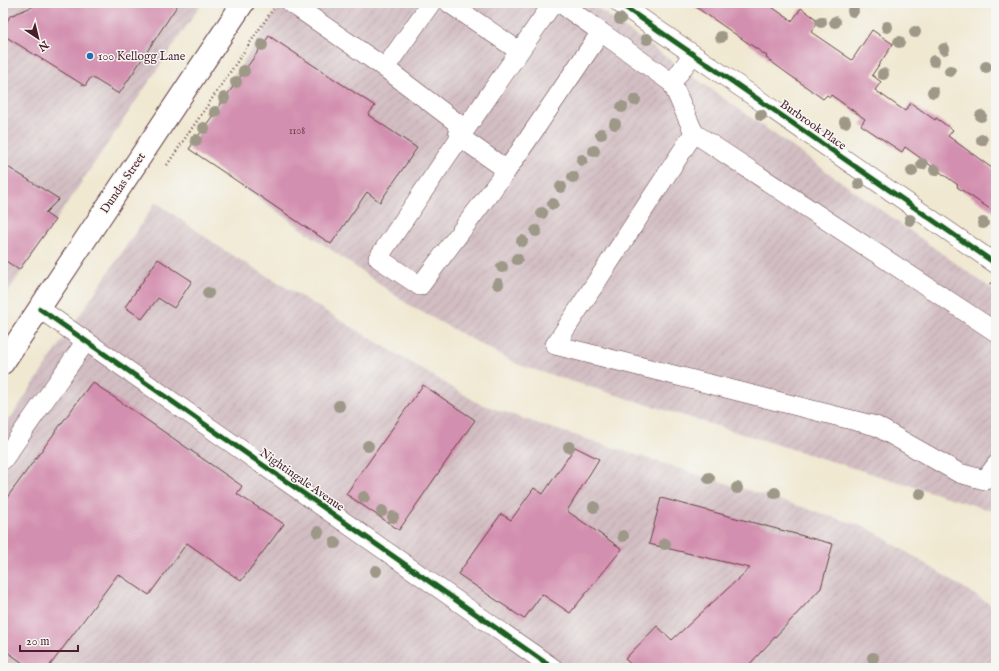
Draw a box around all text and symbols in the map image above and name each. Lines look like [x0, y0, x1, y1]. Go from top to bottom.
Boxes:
north arrow [18, 18, 58, 58]
text: N [35, 36, 52, 54]
place label: 100 Kellogg Lane [98, 49, 186, 64]
marker: 100 Kellogg Lane [85, 51, 95, 61]
street label: Burbrook Place [777, 97, 849, 154]
house number: 1108 [289, 125, 305, 138]
street label: Dundas Street [97, 150, 149, 216]
street label: Nightingale Avenue [257, 445, 348, 515]
scale bar [20, 627, 78, 653]
text: 20 m [26, 634, 49, 649]

